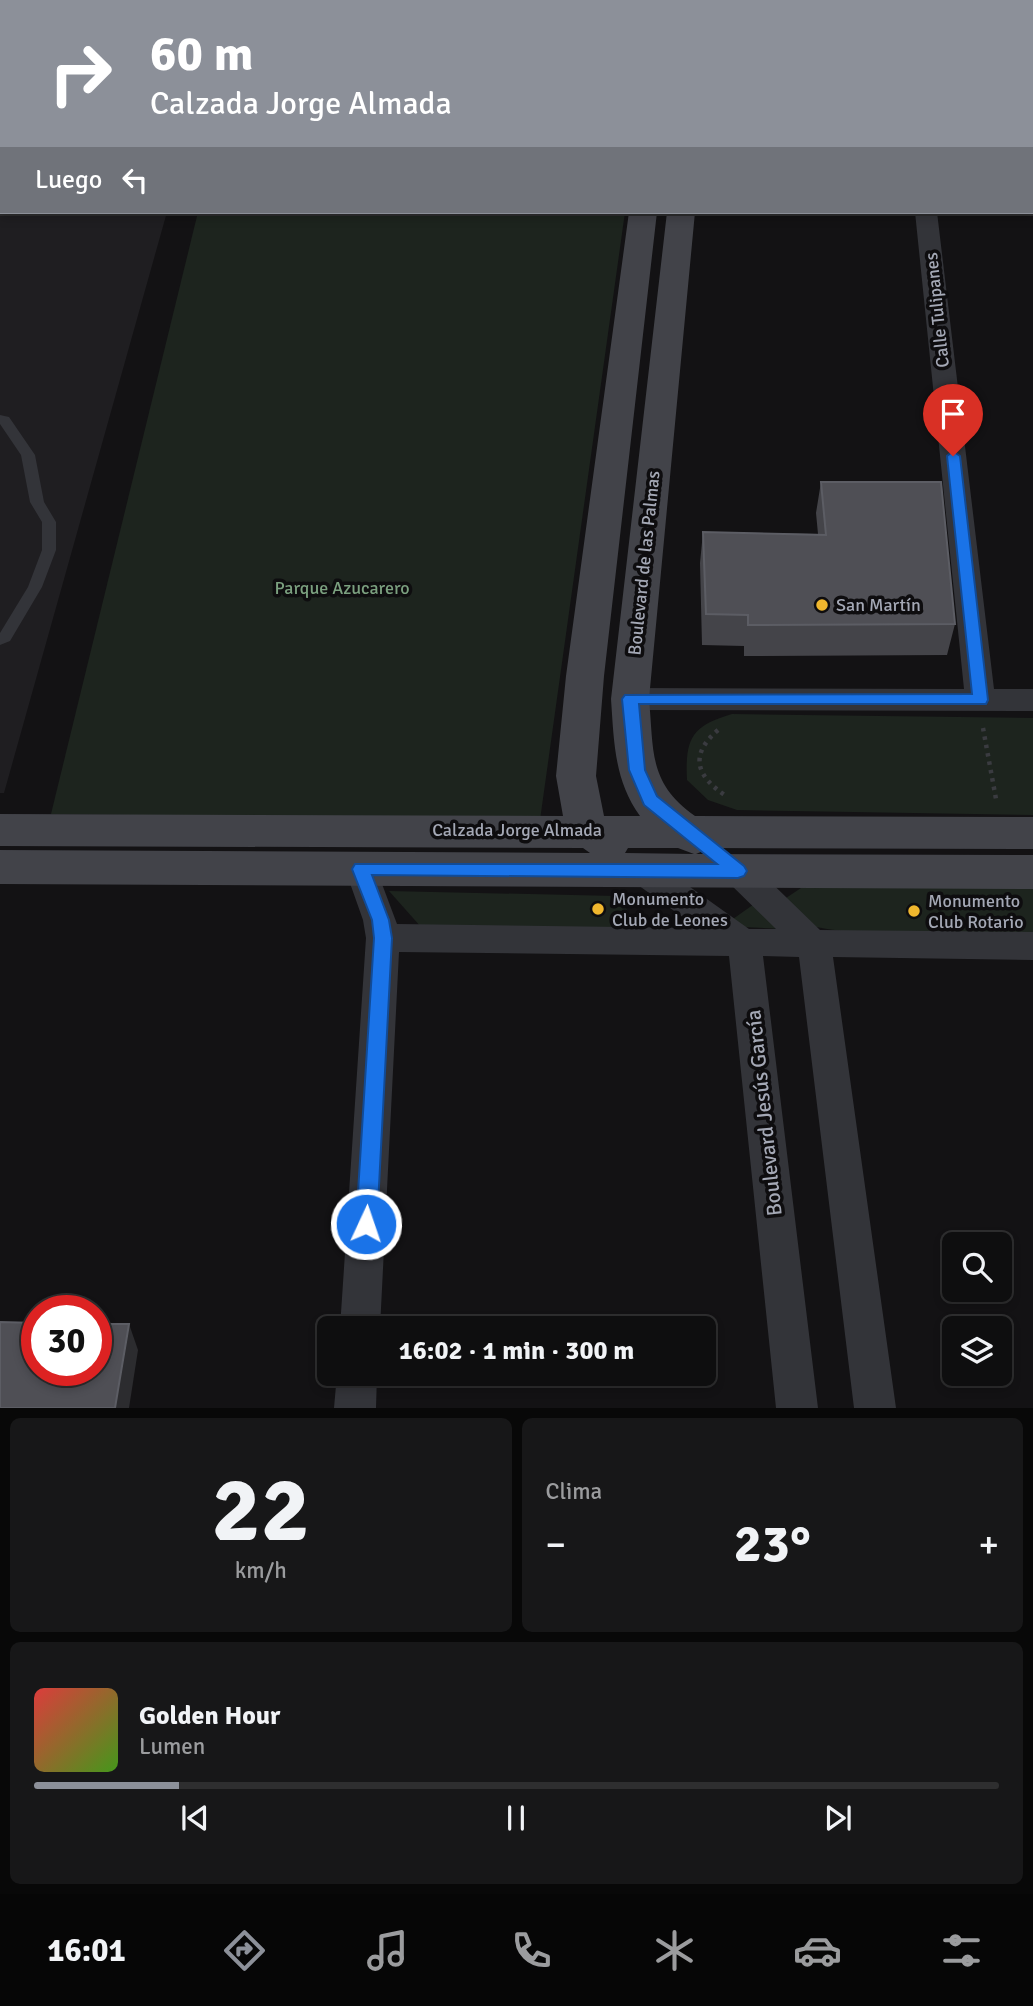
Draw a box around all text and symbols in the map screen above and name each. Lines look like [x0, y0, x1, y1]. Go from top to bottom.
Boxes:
text: 60 m [150, 24, 253, 84]
icon: right [35, 28, 126, 119]
text: Calzada Jorge Almada [150, 84, 452, 123]
icon: left [116, 161, 154, 199]
text: Luego [35, 164, 102, 196]
street label: Calle Tulipanes [920, 251, 954, 369]
pin [923, 384, 983, 456]
icon: arrive [934, 395, 972, 433]
street label: Boulevard de las Palmas [623, 469, 665, 656]
park label: Parque Azucarero [274, 577, 410, 599]
place label: San Martín [836, 594, 921, 616]
marker: San Martín [814, 597, 830, 613]
street label: Calzada Jorge Almada [432, 819, 602, 841]
place label: Monumento Club de Leones [612, 888, 728, 931]
place label: Monumento Club Rotario [928, 890, 1024, 933]
marker: Monumento Club de Leones [590, 901, 606, 917]
marker: Monumento Club Rotario [906, 903, 922, 919]
street label: Boulevard Jesús García [740, 1009, 788, 1217]
position arrow [329, 1187, 403, 1261]
map controls [942, 1232, 1012, 1386]
button: search [942, 1232, 1012, 1302]
speed limit sign: 30 [21, 1295, 112, 1386]
button: layers [942, 1316, 1012, 1386]
text: 16:02 · 1 min · 300 m [399, 1335, 634, 1367]
text: 22 [212, 1454, 310, 1567]
text: Clima [546, 1477, 602, 1506]
text: 23° [734, 1512, 811, 1576]
text: − [546, 1521, 566, 1568]
text: + [978, 1521, 999, 1568]
text: km/h [235, 1556, 287, 1585]
text: Golden Hour [139, 1700, 280, 1732]
text: Lumen [139, 1732, 205, 1761]
icon: previous [176, 1799, 214, 1837]
icon: pause [497, 1799, 535, 1837]
icon: next [819, 1799, 857, 1837]
icon: directions [220, 1926, 269, 1975]
icon: music [363, 1926, 412, 1975]
icon: phone [507, 1926, 556, 1975]
icon: climate [650, 1926, 699, 1975]
icon: car [793, 1926, 842, 1975]
icon: filters [937, 1926, 986, 1975]
text: 16:01 [47, 1931, 126, 1970]

